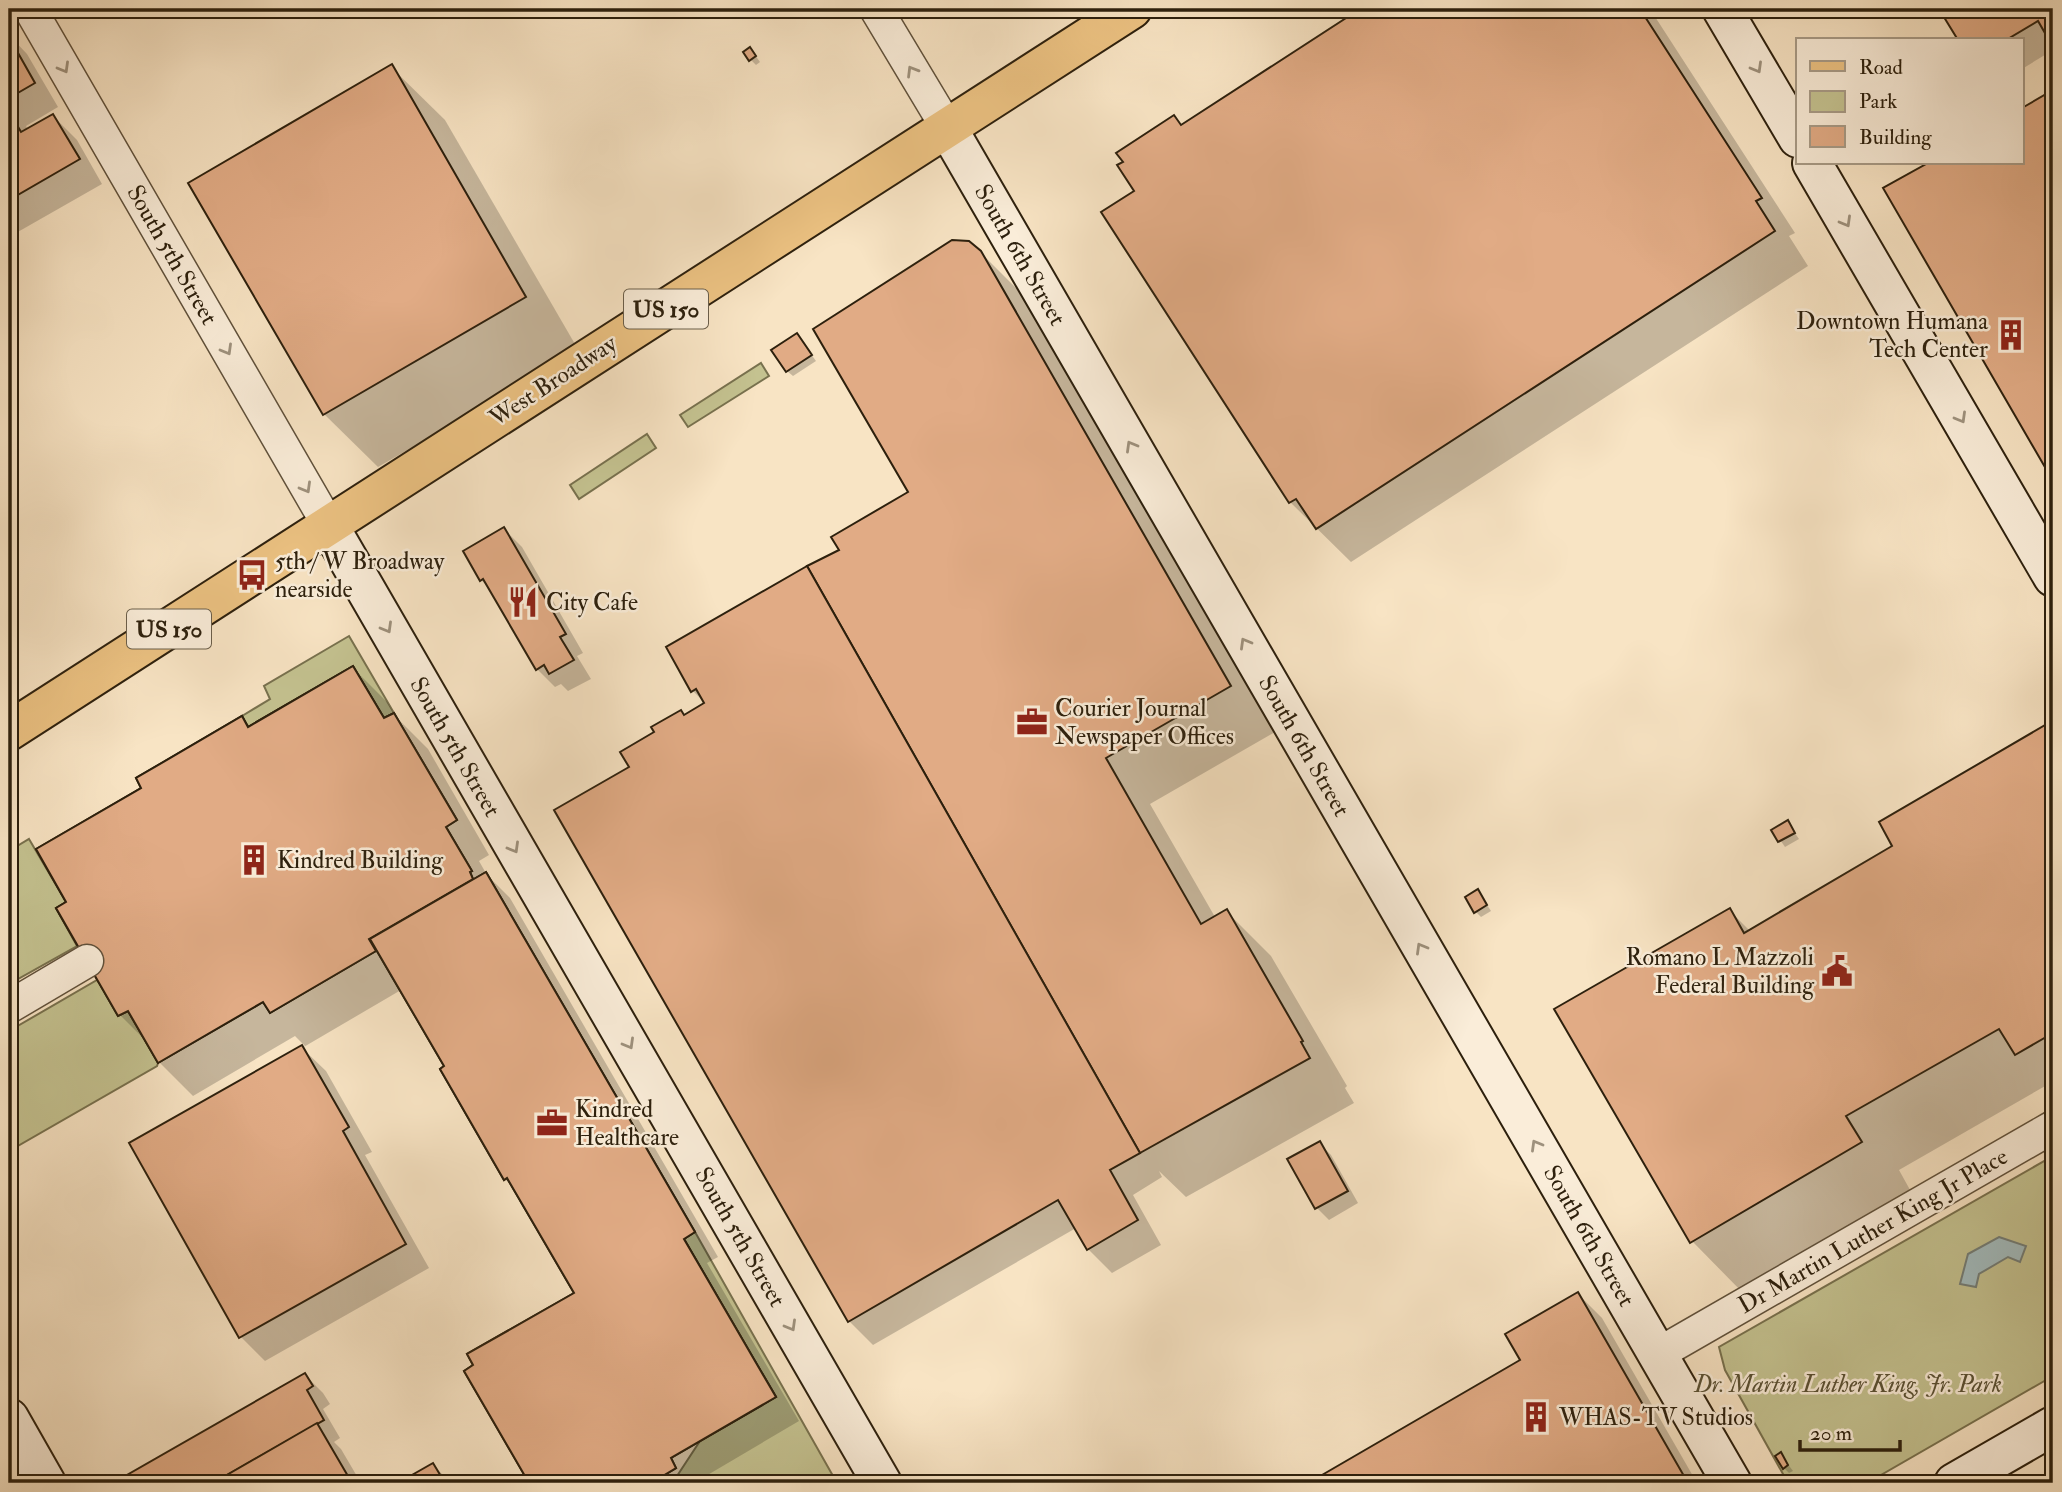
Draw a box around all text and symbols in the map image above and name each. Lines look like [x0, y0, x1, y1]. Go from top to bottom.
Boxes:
legend [1796, 38, 2024, 164]
text: Road [1859, 54, 1904, 81]
one-way arrow [1748, 60, 1761, 73]
one-way arrow [56, 61, 69, 73]
one-way arrow [908, 66, 921, 79]
text: Park [1859, 88, 1897, 115]
text: Building [1859, 124, 1932, 151]
street label: South 5th Street [119, 179, 225, 331]
street label: South 6th Street [967, 179, 1073, 331]
one-way arrow [1838, 214, 1851, 227]
road number: US 150 [624, 290, 708, 328]
place label: Downtown Humana Tech Center [1796, 306, 1989, 365]
building icon: Downtown Humana Tech Center [1994, 318, 2028, 352]
street label: West Broadway [483, 328, 623, 434]
one-way arrow [219, 343, 232, 355]
one-way arrow [1952, 411, 1965, 424]
one-way arrow [1126, 440, 1139, 453]
one-way arrow [298, 480, 311, 493]
place label: 5th / W Broadway nearside [275, 546, 445, 605]
bus stop icon: 5th / W Broadway nearside [235, 558, 269, 592]
restaurant icon: City Cafe [506, 585, 540, 619]
place label: City Cafe [546, 587, 638, 618]
road number: US 150 [127, 610, 211, 649]
one-way arrow [379, 621, 392, 633]
one-way arrow [1240, 637, 1253, 650]
street label: South 6th Street [1251, 670, 1357, 822]
street label: South 5th Street [402, 671, 508, 823]
place label: Courier Journal Newspaper Offices [1055, 693, 1234, 752]
office icon: Courier Journal Newspaper Offices [1015, 705, 1049, 739]
one-way arrow [505, 840, 518, 853]
building icon: Kindred Building [237, 843, 271, 877]
place label: Kindred Building [277, 845, 444, 876]
place label: Romano L Mazzoli Federal Building [1626, 942, 1815, 1001]
one-way arrow [1417, 943, 1430, 956]
public building icon: Romano L Mazzoli Federal Building [1820, 954, 1854, 988]
one-way arrow [621, 1037, 634, 1049]
place label: Kindred Healthcare [575, 1094, 679, 1153]
office icon: Kindred Healthcare [535, 1106, 569, 1140]
one-way arrow [1531, 1140, 1544, 1153]
street label: Dr Martin Luther King Jr Place [1733, 1141, 2013, 1321]
street label: South 6th Street [1536, 1160, 1642, 1312]
street label: South 5th Street [687, 1161, 793, 1313]
one-way arrow [783, 1318, 796, 1331]
park label: Dr. Martin Luther King, Jr. Park [1693, 1369, 2002, 1400]
building icon: WHAS-TV Studios [1519, 1400, 1553, 1434]
place label: WHAS-TV Studios [1558, 1402, 1753, 1433]
scale bar [1800, 1408, 1899, 1452]
text: 20 m [1810, 1420, 1852, 1447]

